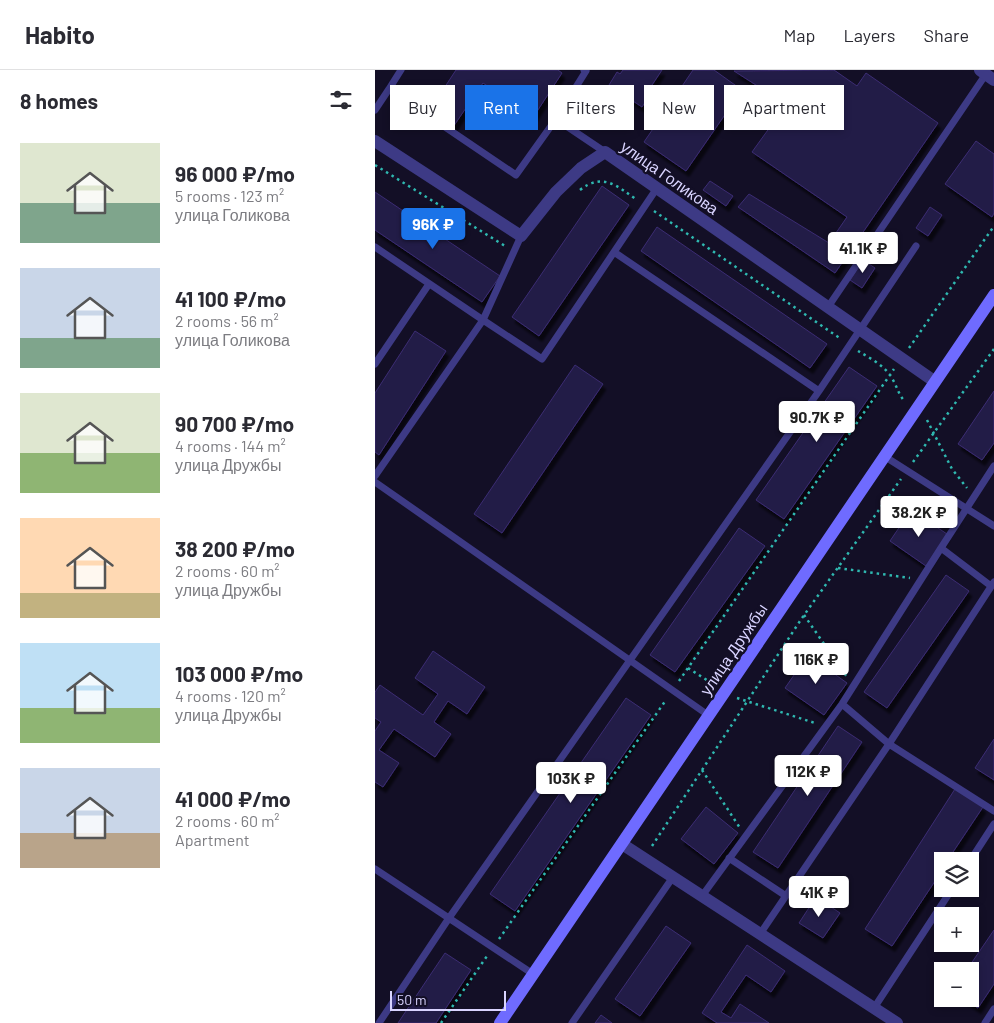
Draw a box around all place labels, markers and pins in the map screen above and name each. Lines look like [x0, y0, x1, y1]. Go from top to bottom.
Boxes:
pin: 96K ₽ [398, 208, 468, 250]
pin: 41.1K ₽ [817, 232, 909, 274]
pin: 90.7K ₽ [771, 400, 863, 443]
pin: 38.2K ₽ [873, 496, 965, 538]
pin: 116K ₽ [775, 642, 857, 685]
pin: 112K ₽ [767, 754, 849, 797]
pin: 103K ₽ [530, 762, 612, 804]
pin: 41K ₽ [784, 876, 854, 918]

